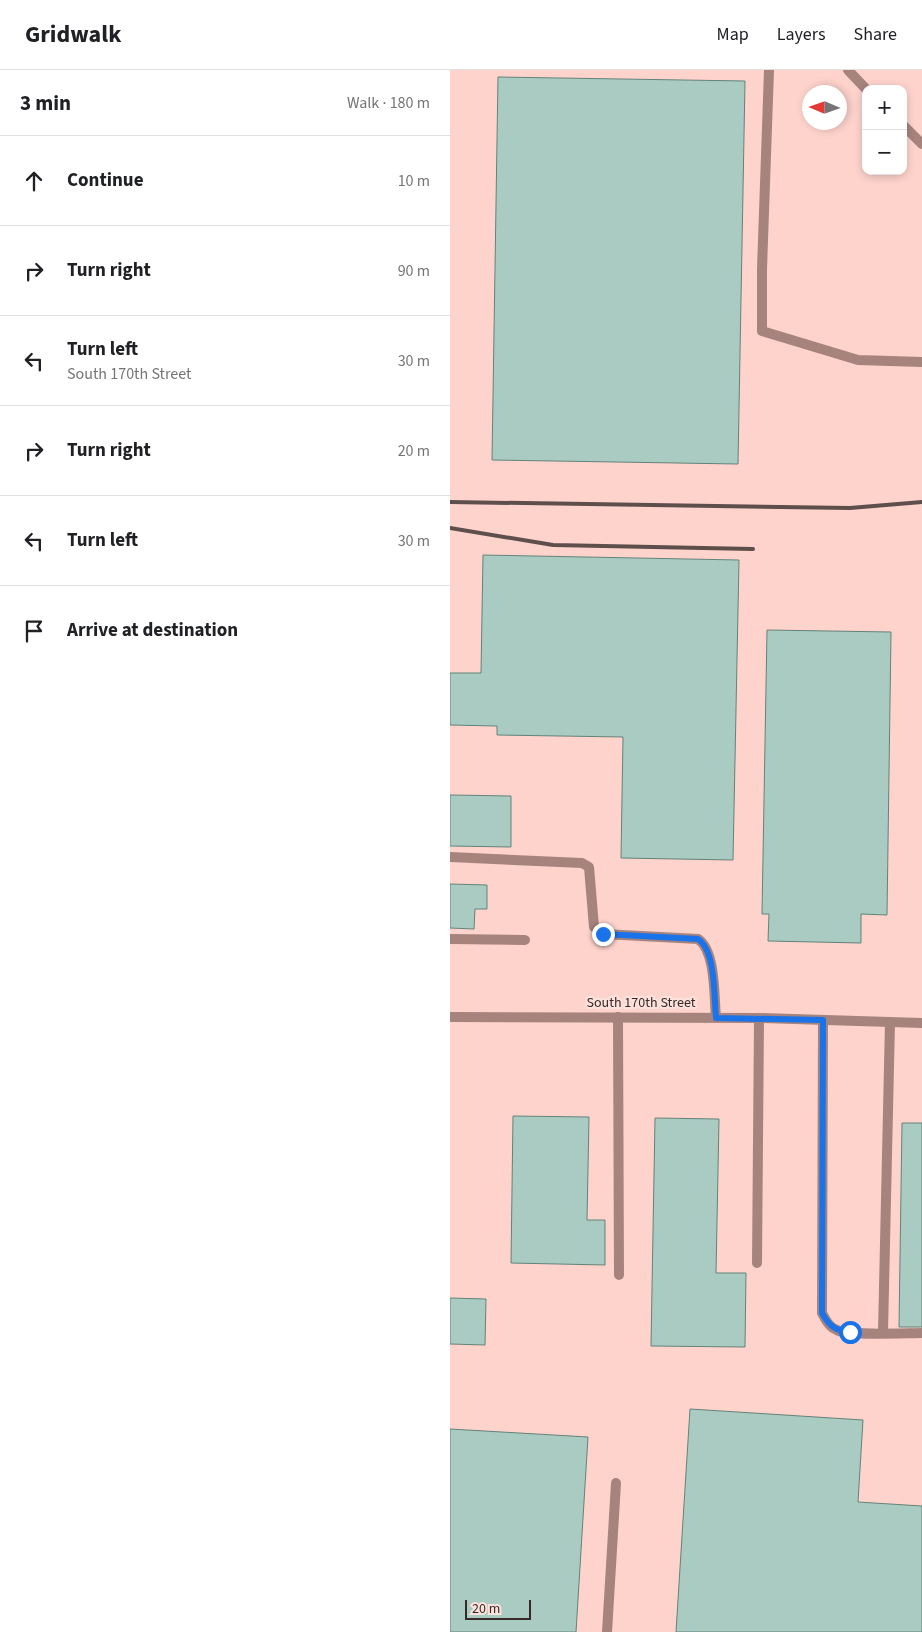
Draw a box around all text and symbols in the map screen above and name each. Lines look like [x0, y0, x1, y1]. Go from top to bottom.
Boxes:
text: Gridwalk [25, 17, 121, 52]
text: Map [717, 22, 749, 47]
text: Layers [777, 22, 826, 47]
text: Share [854, 22, 897, 47]
north arrow [802, 85, 847, 130]
map controls [862, 85, 907, 175]
button: + [862, 85, 907, 130]
text: 3 min [20, 88, 71, 118]
text: Walk · 180 m [347, 92, 430, 114]
button: − [862, 130, 907, 175]
icon: ahead [20, 167, 48, 195]
text: Continue [67, 167, 144, 194]
text: 10 m [398, 170, 430, 192]
icon: right [20, 257, 48, 285]
text: Turn right [67, 257, 151, 284]
text: 90 m [398, 260, 430, 282]
text: Turn left [67, 336, 138, 363]
icon: left [20, 347, 48, 375]
text: 30 m [398, 350, 430, 372]
text: South 170th Street [67, 363, 192, 385]
icon: right [20, 437, 48, 465]
text: Turn right [67, 437, 151, 464]
text: 20 m [398, 440, 430, 462]
icon: left [20, 527, 48, 555]
text: Turn left [67, 527, 138, 554]
text: 30 m [398, 530, 430, 552]
icon: arrive [20, 617, 48, 645]
text: Arrive at destination [67, 617, 238, 644]
route end [592, 923, 615, 946]
street label: South 170th Street [587, 993, 696, 1013]
route start [839, 1321, 862, 1344]
scale bar [465, 1597, 531, 1620]
text: 20 m [472, 1599, 500, 1619]

